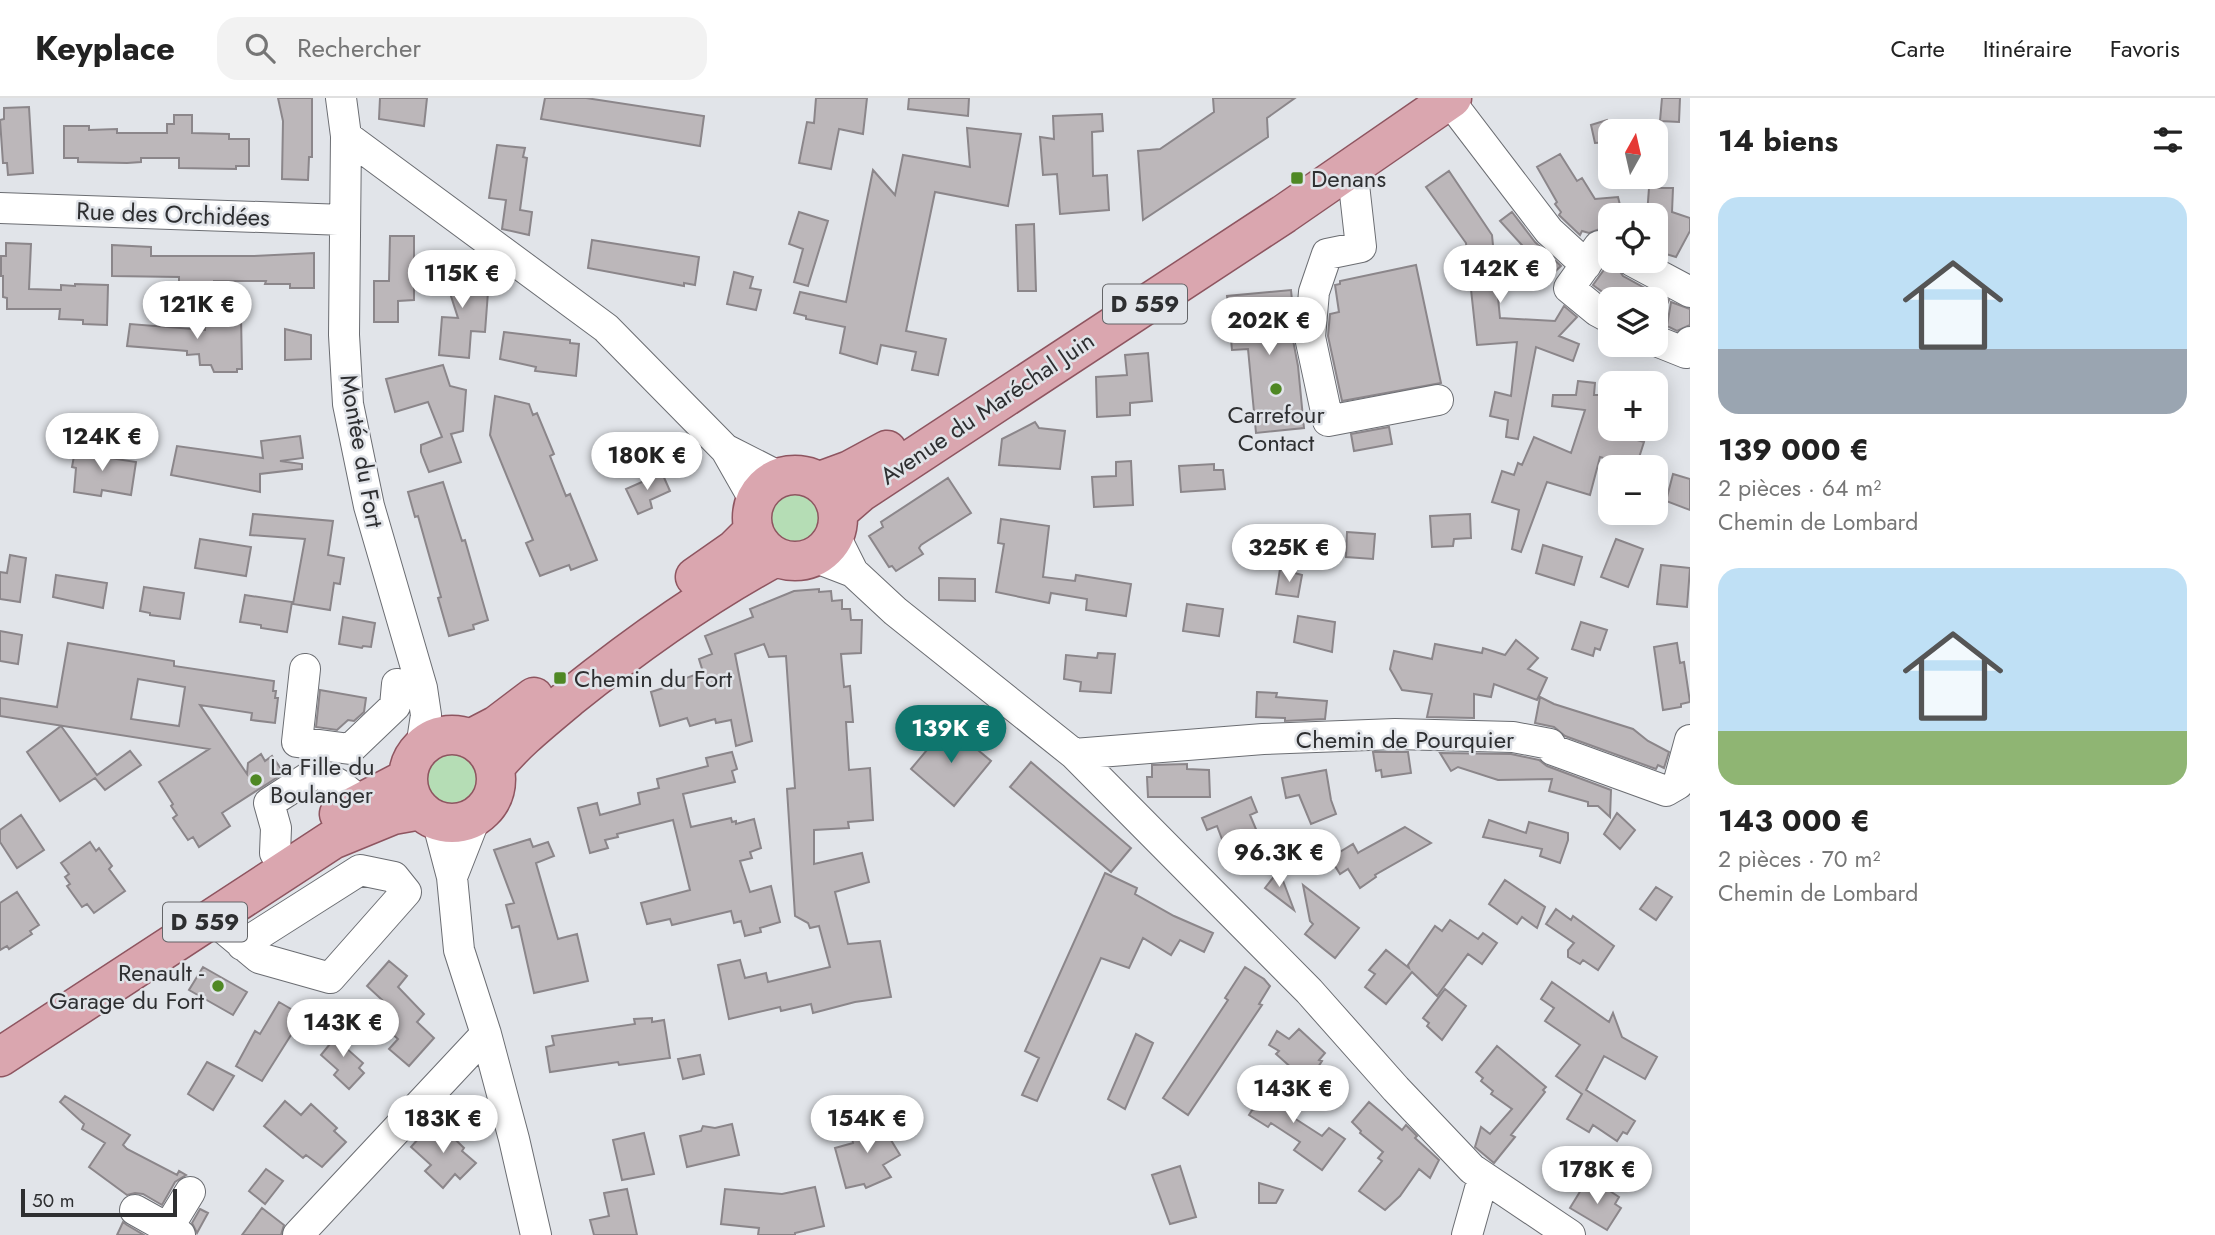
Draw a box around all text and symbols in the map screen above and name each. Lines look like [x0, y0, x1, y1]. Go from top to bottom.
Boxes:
search box [217, 17, 707, 80]
text: Keyplace [35, 25, 175, 72]
icon: search [241, 29, 279, 67]
text: Rechercher [297, 29, 421, 67]
text: Carte [1890, 31, 1945, 66]
text: Itinéraire [1983, 31, 2072, 66]
text: Favoris [2110, 31, 2180, 66]
north arrow [1598, 119, 1668, 189]
map controls [1598, 119, 1668, 525]
text: 14 biens [1718, 119, 1838, 162]
icon: filters [2149, 121, 2187, 159]
place label: Denans [1311, 161, 1386, 196]
marker: Denans [1289, 170, 1305, 186]
street label: Rue des Orchidées [76, 193, 270, 235]
button: locate [1598, 203, 1668, 273]
icon: home [1890, 242, 2016, 368]
pin: 142K € [1443, 246, 1557, 305]
pin: 115K € [405, 250, 519, 310]
text: 142K € [1460, 251, 1540, 285]
text: 115K € [424, 256, 500, 290]
pin: 121K € [140, 282, 254, 341]
road number: D 559 [1103, 284, 1187, 324]
text: 121K € [159, 287, 235, 321]
button: layers [1598, 287, 1668, 357]
pin: 202K € [1212, 298, 1326, 357]
text: 202K € [1227, 303, 1311, 337]
street label: Avenue du Maréchal Juin [873, 323, 1101, 493]
button: + [1598, 371, 1668, 441]
street label: Montée du Fort [331, 372, 393, 530]
marker: Carrefour Contact [1268, 381, 1284, 397]
place label: Carrefour Contact [1227, 397, 1325, 460]
pin: 124K € [45, 414, 159, 473]
text: 124K € [62, 419, 142, 453]
text: 139 000 € [1718, 428, 1869, 471]
pin: 180K € [590, 432, 704, 492]
text: 180K € [607, 438, 687, 472]
button: − [1598, 455, 1668, 525]
text: 2 pièces · 64 m² [1718, 471, 1881, 505]
text: Chemin de Lombard [1718, 505, 1918, 539]
pin: 325K € [1232, 524, 1346, 584]
text: 325K € [1248, 530, 1330, 564]
icon: home [1890, 613, 2016, 739]
place label: Chemin du Fort [574, 661, 732, 696]
marker: Chemin du Fort [552, 670, 568, 686]
pin: 139K € [894, 706, 1008, 765]
text: 139K € [911, 711, 991, 745]
street label: Chemin de Pourquier [1296, 722, 1515, 757]
place label: La Fille du Boulanger [270, 749, 375, 812]
marker: La Fille du Boulanger [248, 772, 264, 788]
text: 143 000 € [1718, 799, 1870, 842]
pin: 96.3K € [1214, 830, 1344, 889]
text: 96.3K € [1234, 835, 1324, 869]
text: 2 pièces · 70 m² [1718, 842, 1880, 876]
text: Chemin de Lombard [1718, 876, 1918, 910]
road number: D 559 [163, 902, 247, 942]
place label: Renault - Garage du Fort [49, 955, 204, 1018]
marker: Renault - Garage du Fort [210, 978, 226, 994]
pin: 143K € [286, 1000, 400, 1059]
text: 143K € [303, 1005, 383, 1039]
pin: 143K € [1236, 1066, 1350, 1125]
text: 143K € [1253, 1071, 1333, 1105]
pin: 183K € [386, 1096, 500, 1155]
pin: 154K € [810, 1096, 924, 1155]
text: 183K € [404, 1101, 482, 1135]
text: 154K € [827, 1101, 907, 1135]
pin: 178K € [1540, 1146, 1654, 1206]
text: 178K € [1558, 1152, 1636, 1186]
scale bar [21, 1186, 177, 1218]
text: 50 m [32, 1187, 75, 1214]

